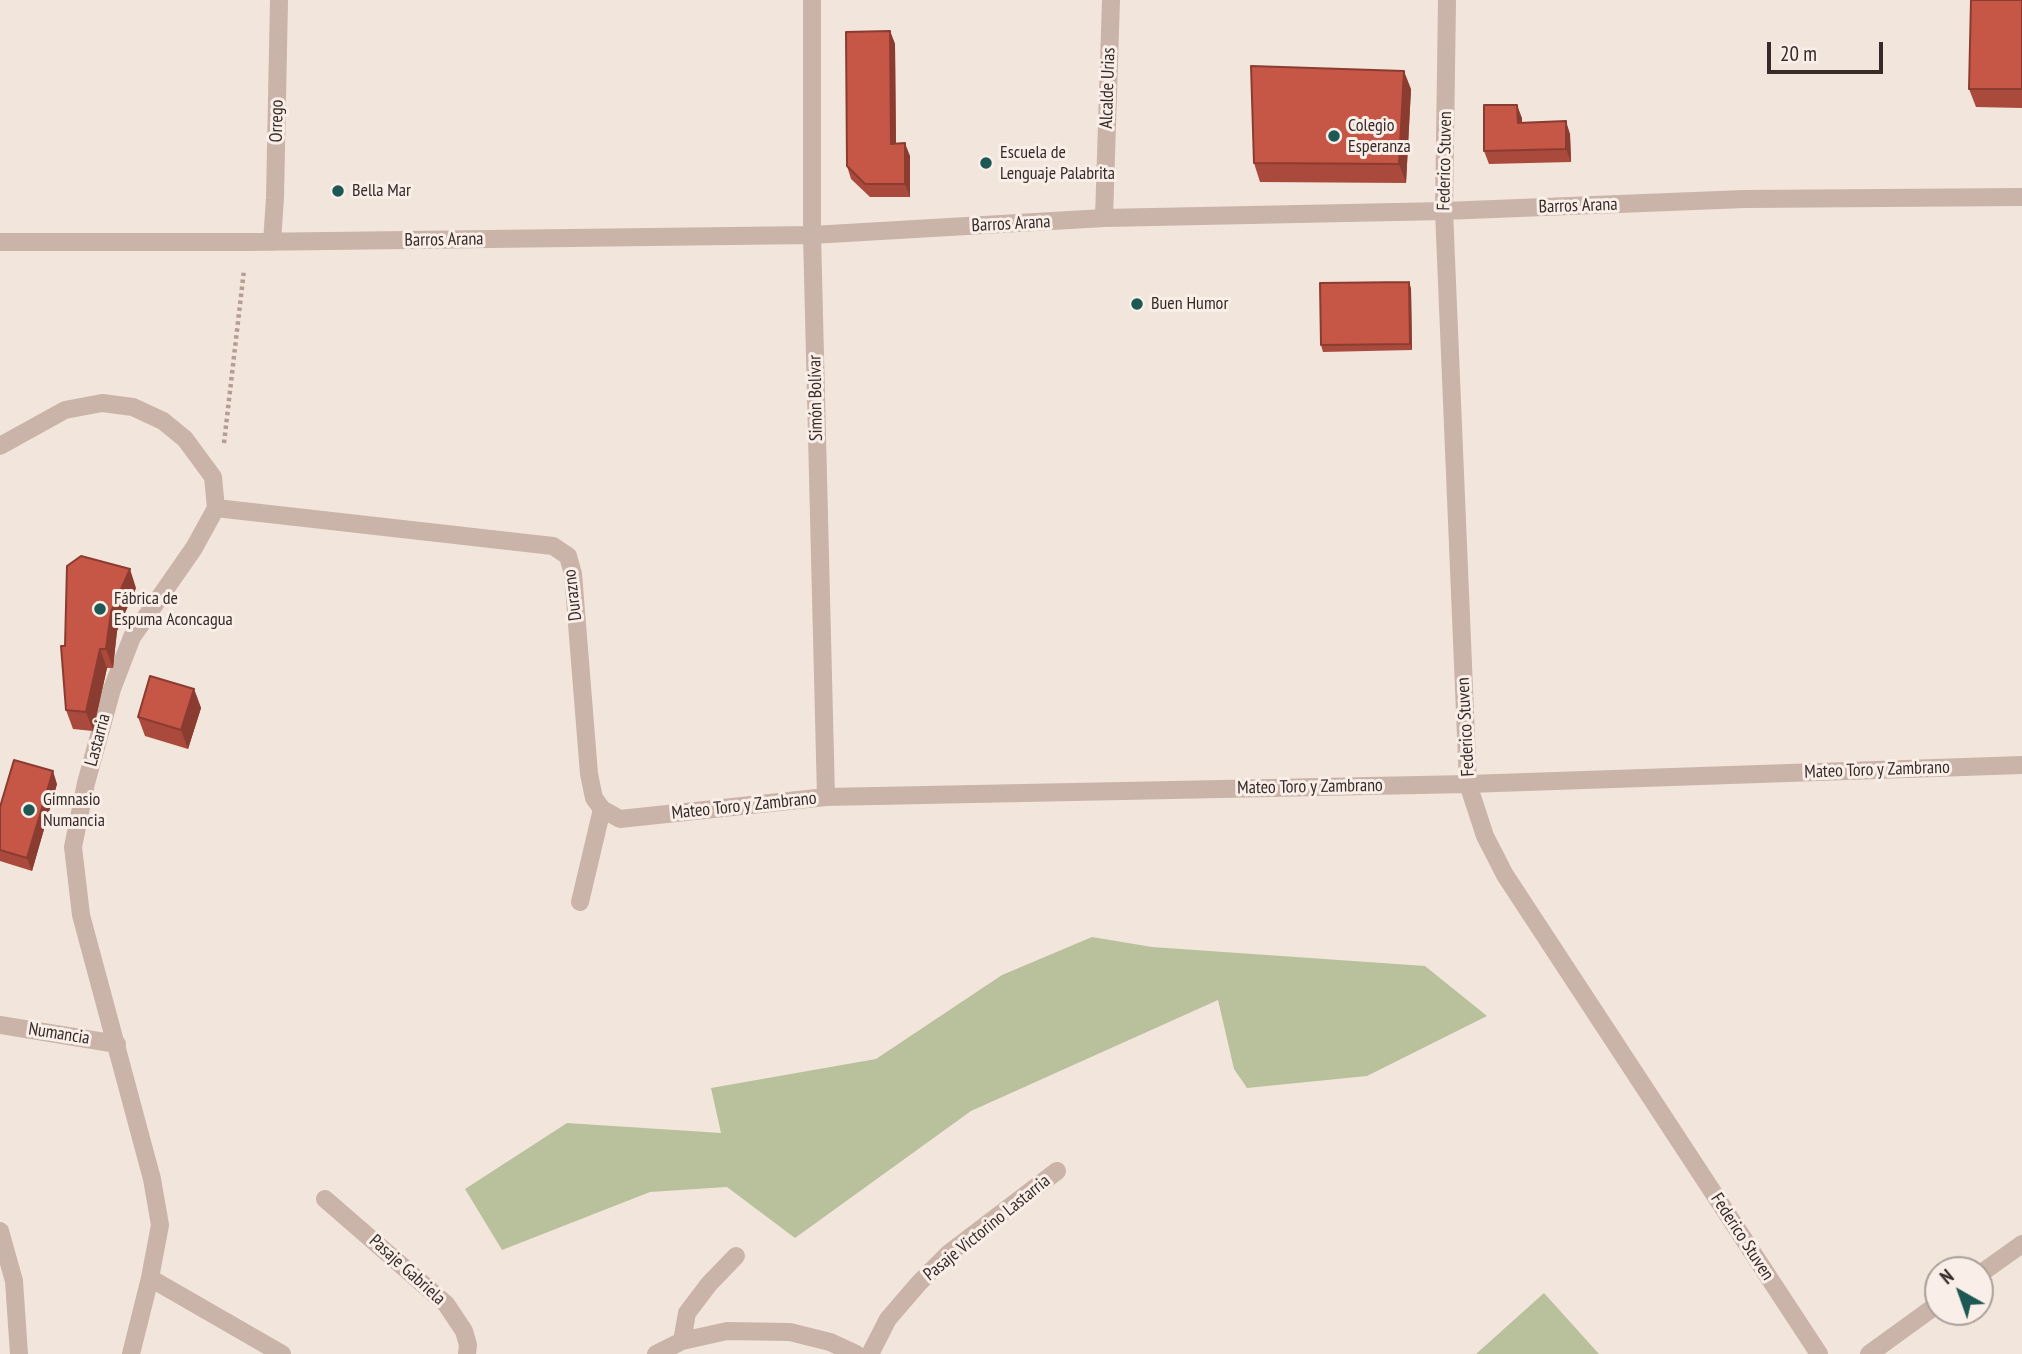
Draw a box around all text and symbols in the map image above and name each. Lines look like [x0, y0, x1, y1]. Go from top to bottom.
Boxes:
scale bar [1770, 28, 1885, 72]
text: 20 m [1780, 40, 1817, 67]
street label: Alcalde Urias [1096, 47, 1120, 129]
street label: Orrego [266, 100, 288, 142]
street label: Federico Stuven [1433, 111, 1457, 211]
place label: Colegio Esperanza [1348, 115, 1411, 158]
marker: Colegio Esperanza [1326, 128, 1342, 144]
place label: Escuela de Lenguaje Palabrita [1000, 142, 1115, 184]
marker: Escuela de Lenguaje Palabrita [978, 155, 994, 171]
place label: Bella Mar [352, 180, 411, 202]
marker: Bella Mar [330, 183, 346, 199]
street label: Barros Arana [1538, 194, 1618, 218]
street label: Barros Arana [971, 211, 1051, 237]
street label: Barros Arana [404, 229, 484, 251]
place label: Buen Humor [1151, 293, 1228, 315]
marker: Buen Humor [1129, 296, 1145, 312]
street label: Simón Bolívar [804, 355, 828, 441]
street label: Durazno [559, 568, 587, 622]
place label: Fábrica de Espuma Aconcagua [114, 588, 233, 630]
marker: Fábrica de Espuma Aconcagua [92, 601, 108, 617]
street label: Federico Stuven [1453, 677, 1479, 777]
street label: Lastarria [81, 711, 115, 769]
street label: Mateo Toro y Zambrano [1804, 757, 1950, 783]
street label: Mateo Toro y Zambrano [1237, 775, 1383, 799]
street label: Mateo Toro y Zambrano [670, 788, 818, 824]
place label: Gimnasio Numancia [43, 789, 105, 832]
marker: Gimnasio Numancia [21, 802, 37, 818]
street label: Numancia [27, 1018, 91, 1050]
street label: Pasaje Victorino Lastarria [919, 1170, 1055, 1286]
street label: Federico Stuven [1706, 1189, 1778, 1285]
street label: Pasaje Gabriela [365, 1230, 449, 1310]
north arrow [1924, 1256, 1994, 1326]
text: N [1935, 1264, 1958, 1289]

